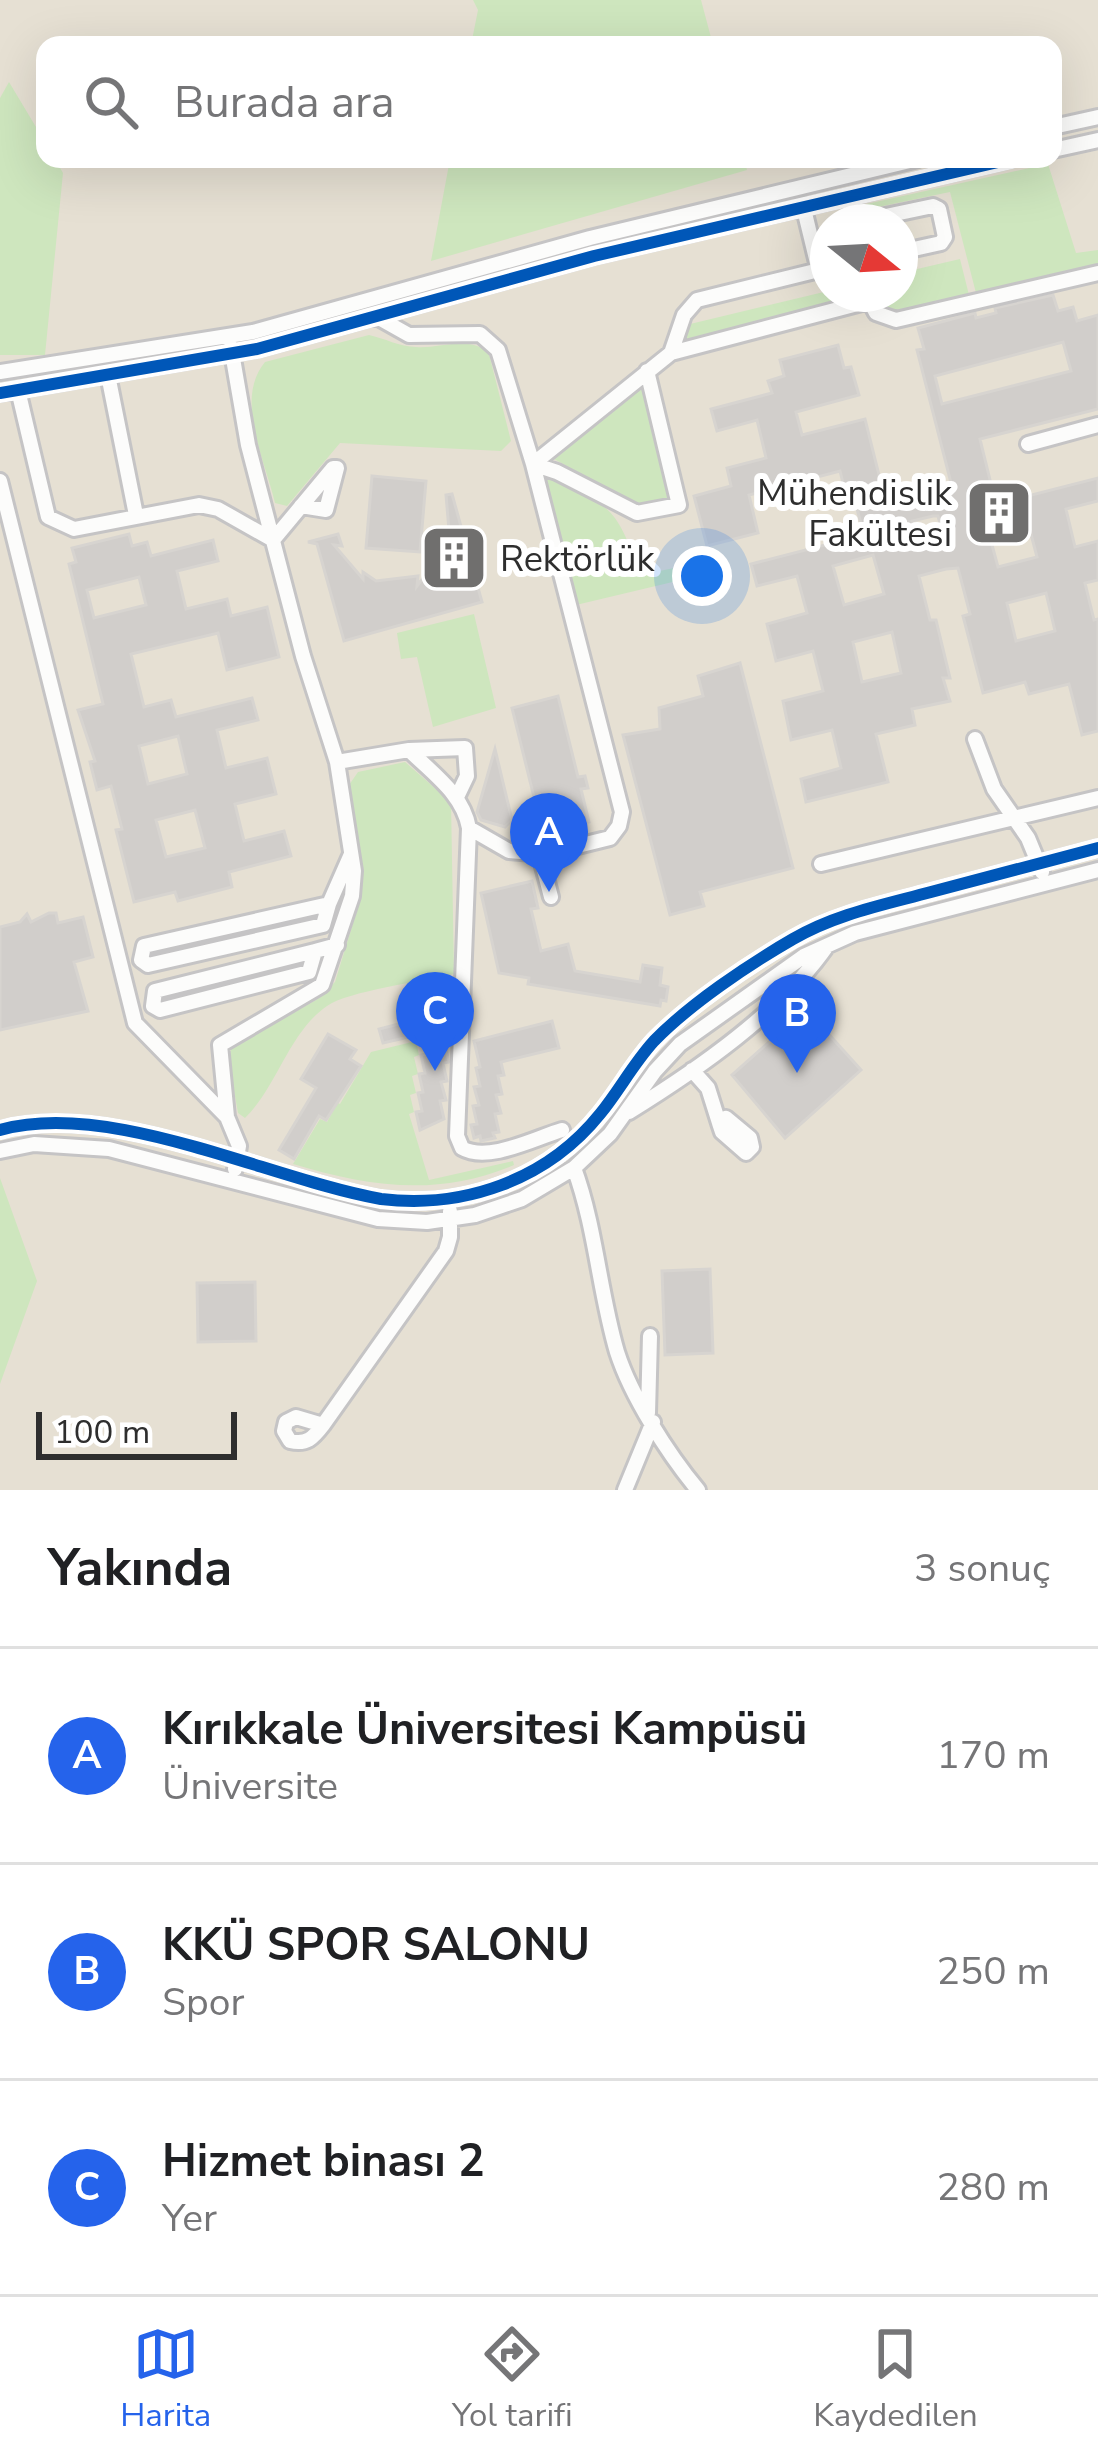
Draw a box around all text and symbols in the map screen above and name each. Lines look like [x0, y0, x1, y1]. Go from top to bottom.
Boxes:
search box [36, 36, 1062, 168]
icon: search [78, 69, 144, 135]
text: Burada ara [174, 72, 395, 133]
north arrow [810, 204, 918, 312]
place label: Mühendislik Fakültesi [757, 469, 953, 559]
building icon: Mühendislik Fakültesi [964, 478, 1034, 548]
building icon: Rektörlük [419, 523, 489, 593]
place label: Rektörlük [500, 535, 656, 584]
your location [672, 546, 732, 606]
pin: A [510, 793, 588, 892]
pin: C [396, 972, 474, 1071]
pin: B [758, 974, 836, 1073]
scale bar [36, 1406, 237, 1459]
text: 100 m [54, 1410, 150, 1455]
text: Yakında [48, 1533, 232, 1603]
text: 3 sonuç [914, 1542, 1050, 1595]
text: Kırıkkale Üniversitesi Kampüsü [162, 1699, 807, 1760]
text: A [72, 1729, 102, 1782]
text: 170 m [936, 1729, 1050, 1782]
text: Üniversite [162, 1760, 338, 1813]
text: KKÜ SPOR SALONU [162, 1915, 590, 1976]
text: B [74, 1945, 100, 1998]
text: 250 m [936, 1945, 1050, 1998]
text: Spor [162, 1976, 244, 2029]
text: Hizmet binası 2 [162, 2131, 485, 2192]
text: C [74, 2161, 100, 2214]
text: 280 m [936, 2161, 1050, 2214]
text: Yer [162, 2192, 217, 2245]
tab: Harita [120, 2321, 211, 2438]
tab: Yol tarifi [452, 2321, 573, 2438]
tab: Kaydedilen [813, 2321, 978, 2438]

